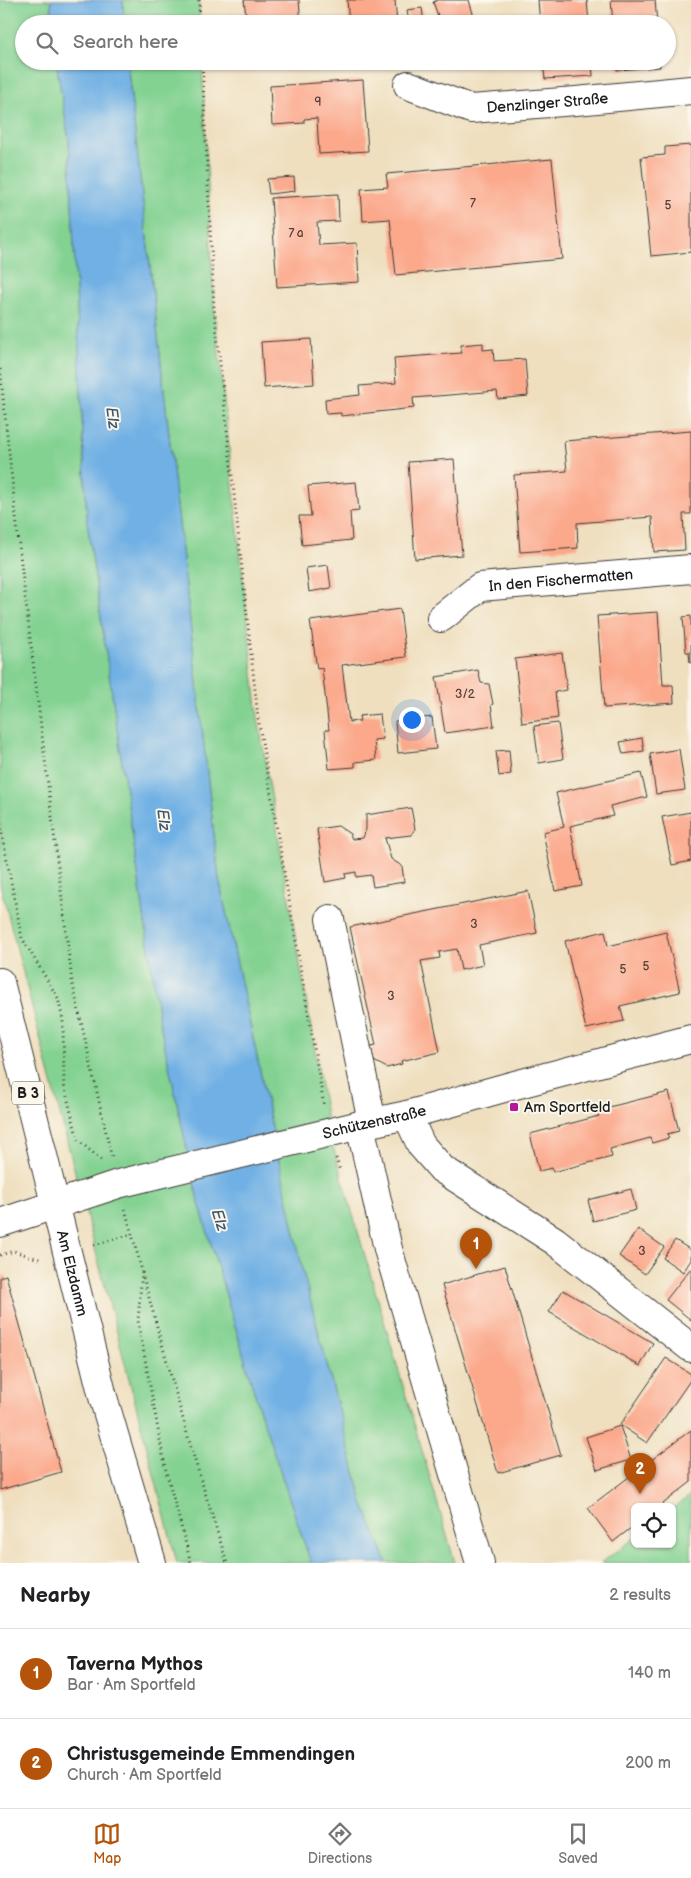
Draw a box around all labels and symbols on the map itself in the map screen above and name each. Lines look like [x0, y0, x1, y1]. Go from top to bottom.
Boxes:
street label: Denzlinger Straße [486, 88, 609, 117]
house number: 9 [315, 95, 322, 110]
house number: 7 [470, 196, 476, 211]
house number: 5 [665, 198, 672, 213]
house number: 7 a [288, 226, 304, 241]
water label: Elz [101, 406, 123, 430]
street label: In den Fischermatten [488, 564, 634, 596]
house number: 3/2 [455, 687, 475, 702]
your location [399, 707, 425, 733]
water label: Elz [152, 808, 174, 832]
house number: 3 [470, 917, 478, 932]
house number: 5 [643, 959, 650, 974]
house number: 5 [620, 962, 627, 977]
house number: 3 [387, 989, 395, 1004]
road number: B 3 [12, 1082, 44, 1104]
place label: Am Sportfeld [524, 1098, 611, 1117]
street label: Schützenstraße [321, 1101, 428, 1143]
marker: Am Sportfeld [508, 1101, 520, 1113]
water label: Elz [207, 1207, 231, 1234]
street label: Am Elzdamm [52, 1228, 92, 1318]
pin: 1 [460, 1228, 492, 1269]
house number: 3 [638, 1244, 646, 1259]
pin: 2 [624, 1453, 656, 1494]

